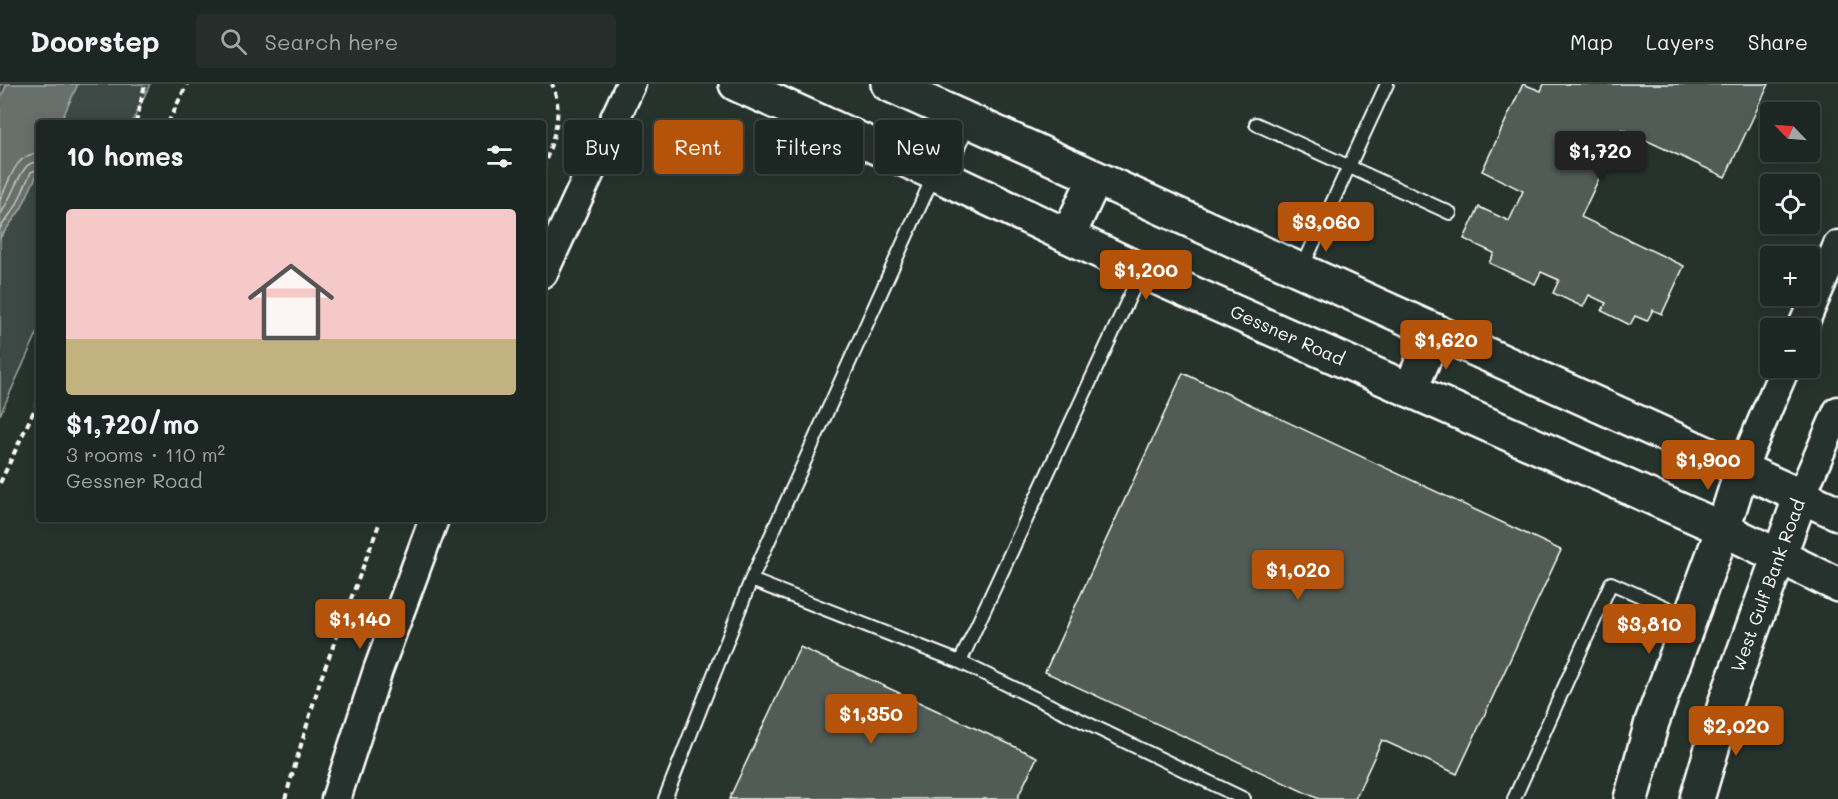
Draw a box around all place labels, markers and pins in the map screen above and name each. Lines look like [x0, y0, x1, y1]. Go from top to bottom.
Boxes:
pin: $1,720 [1551, 131, 1649, 182]
pin: $3,060 [1277, 202, 1375, 253]
pin: $1,200 [1097, 250, 1195, 301]
pin: $1,620 [1397, 320, 1495, 371]
pin: $1,900 [1659, 440, 1757, 491]
pin: $1,020 [1249, 550, 1347, 601]
pin: $1,140 [311, 599, 409, 650]
pin: $3,810 [1600, 604, 1698, 655]
pin: $1,350 [822, 694, 920, 745]
pin: $2,020 [1687, 706, 1785, 757]

